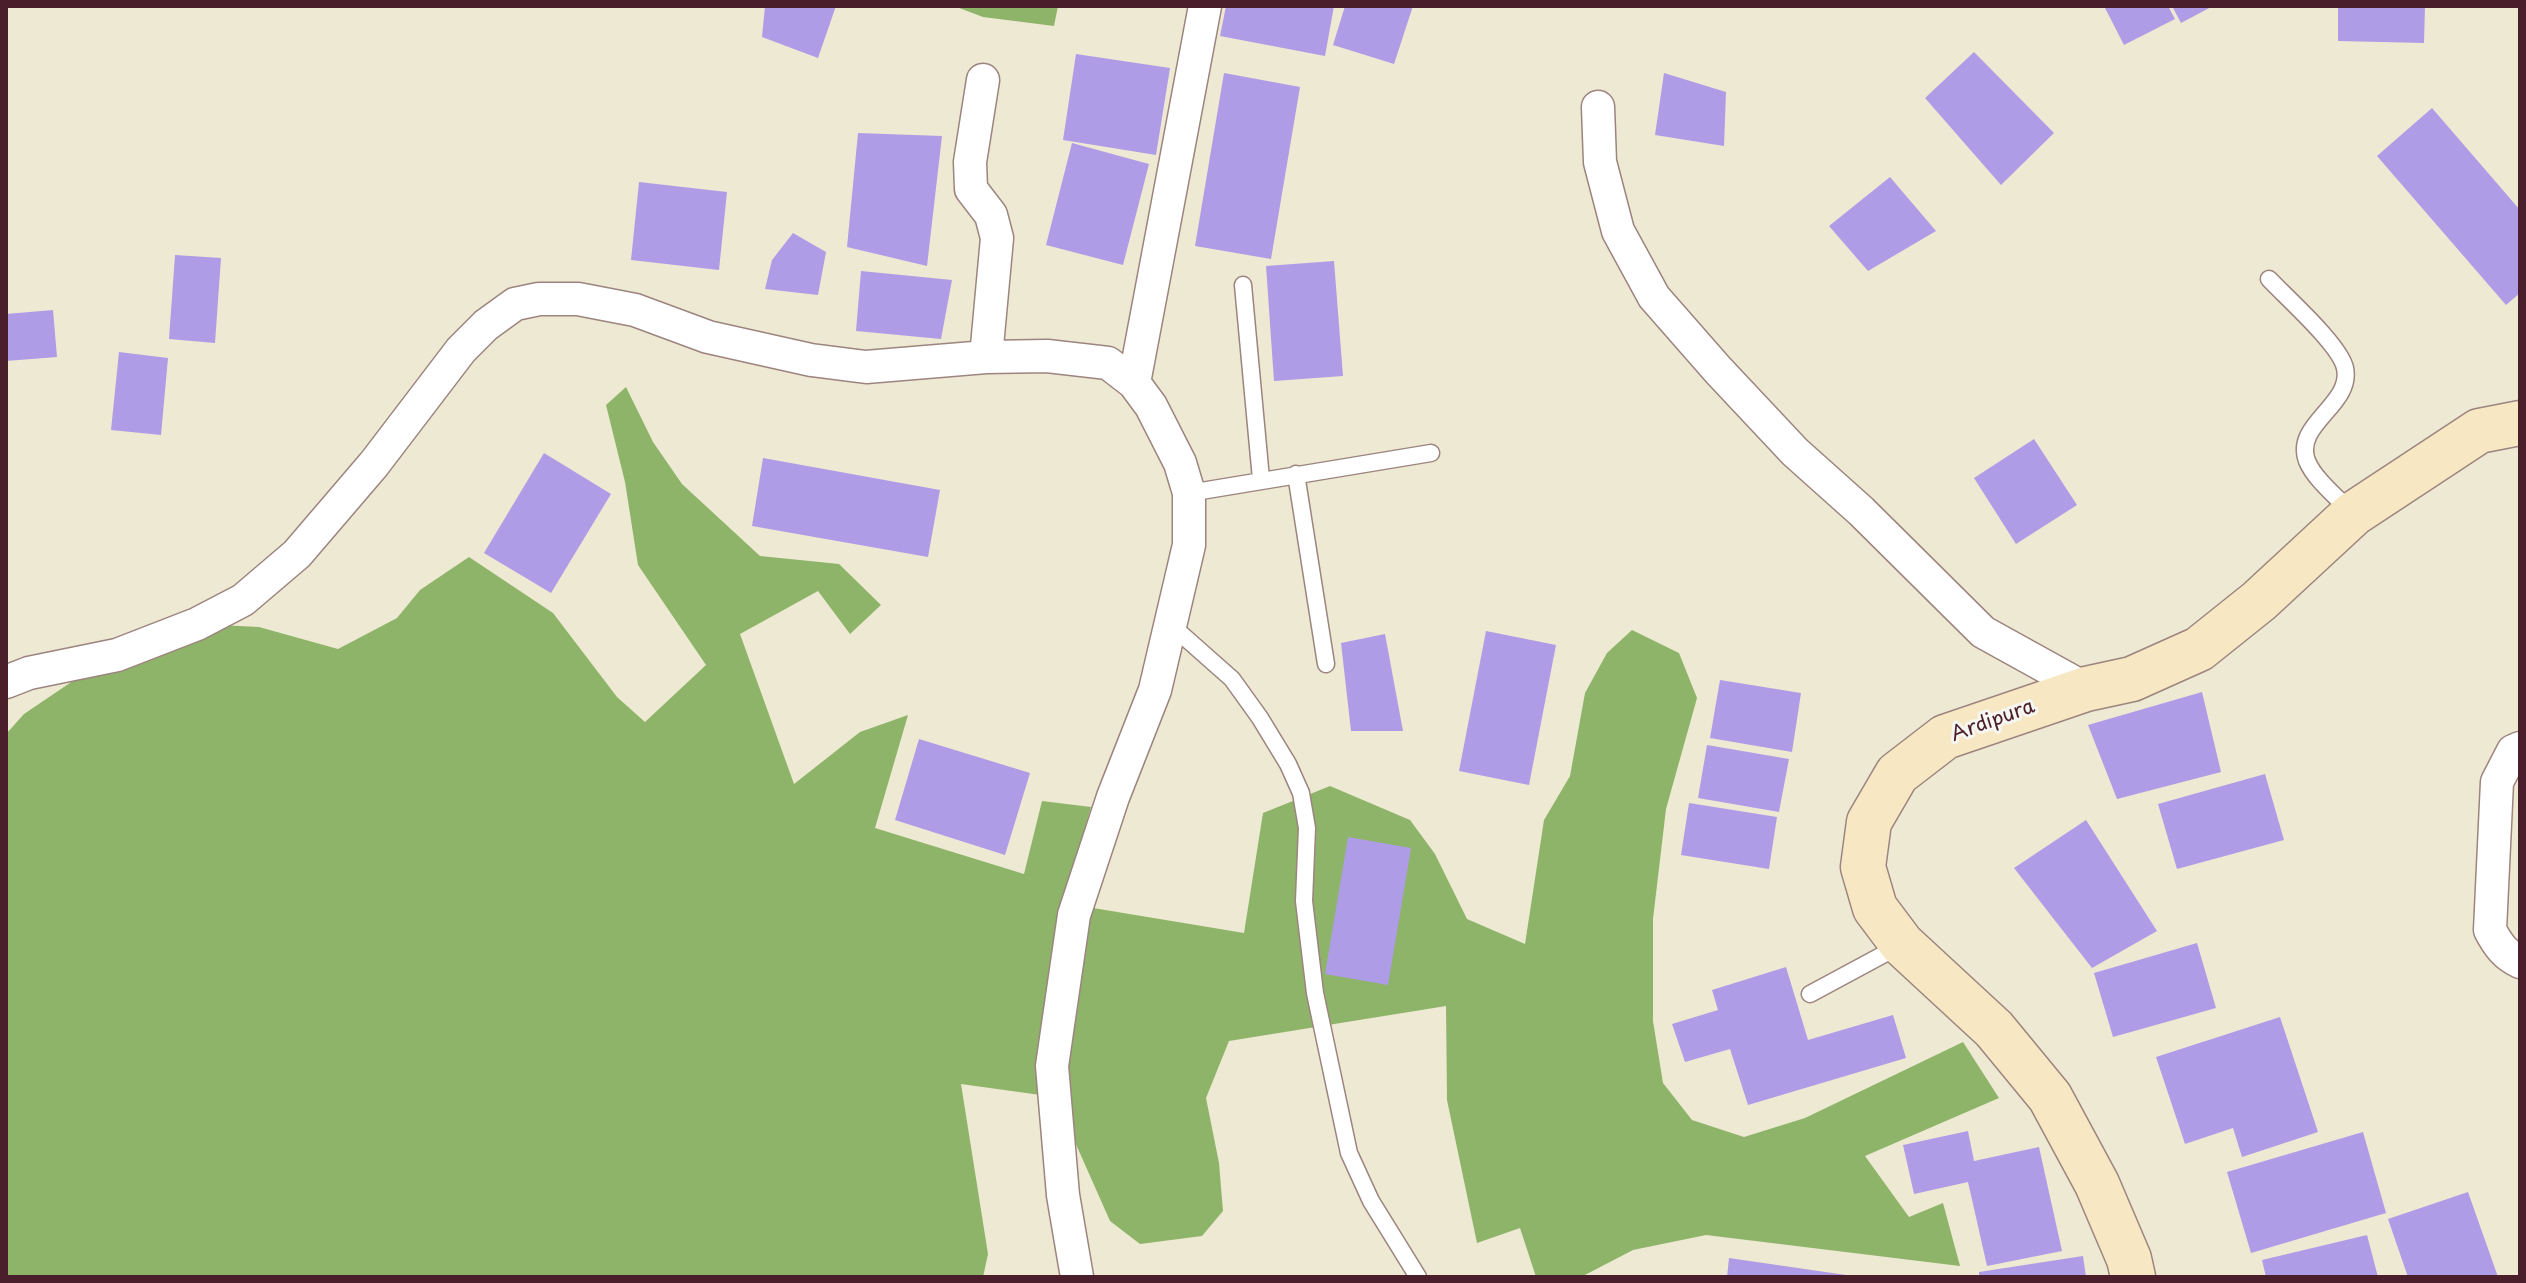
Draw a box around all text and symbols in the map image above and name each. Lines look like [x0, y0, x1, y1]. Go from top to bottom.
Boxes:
street label: Ardipura [1948, 695, 2038, 747]

